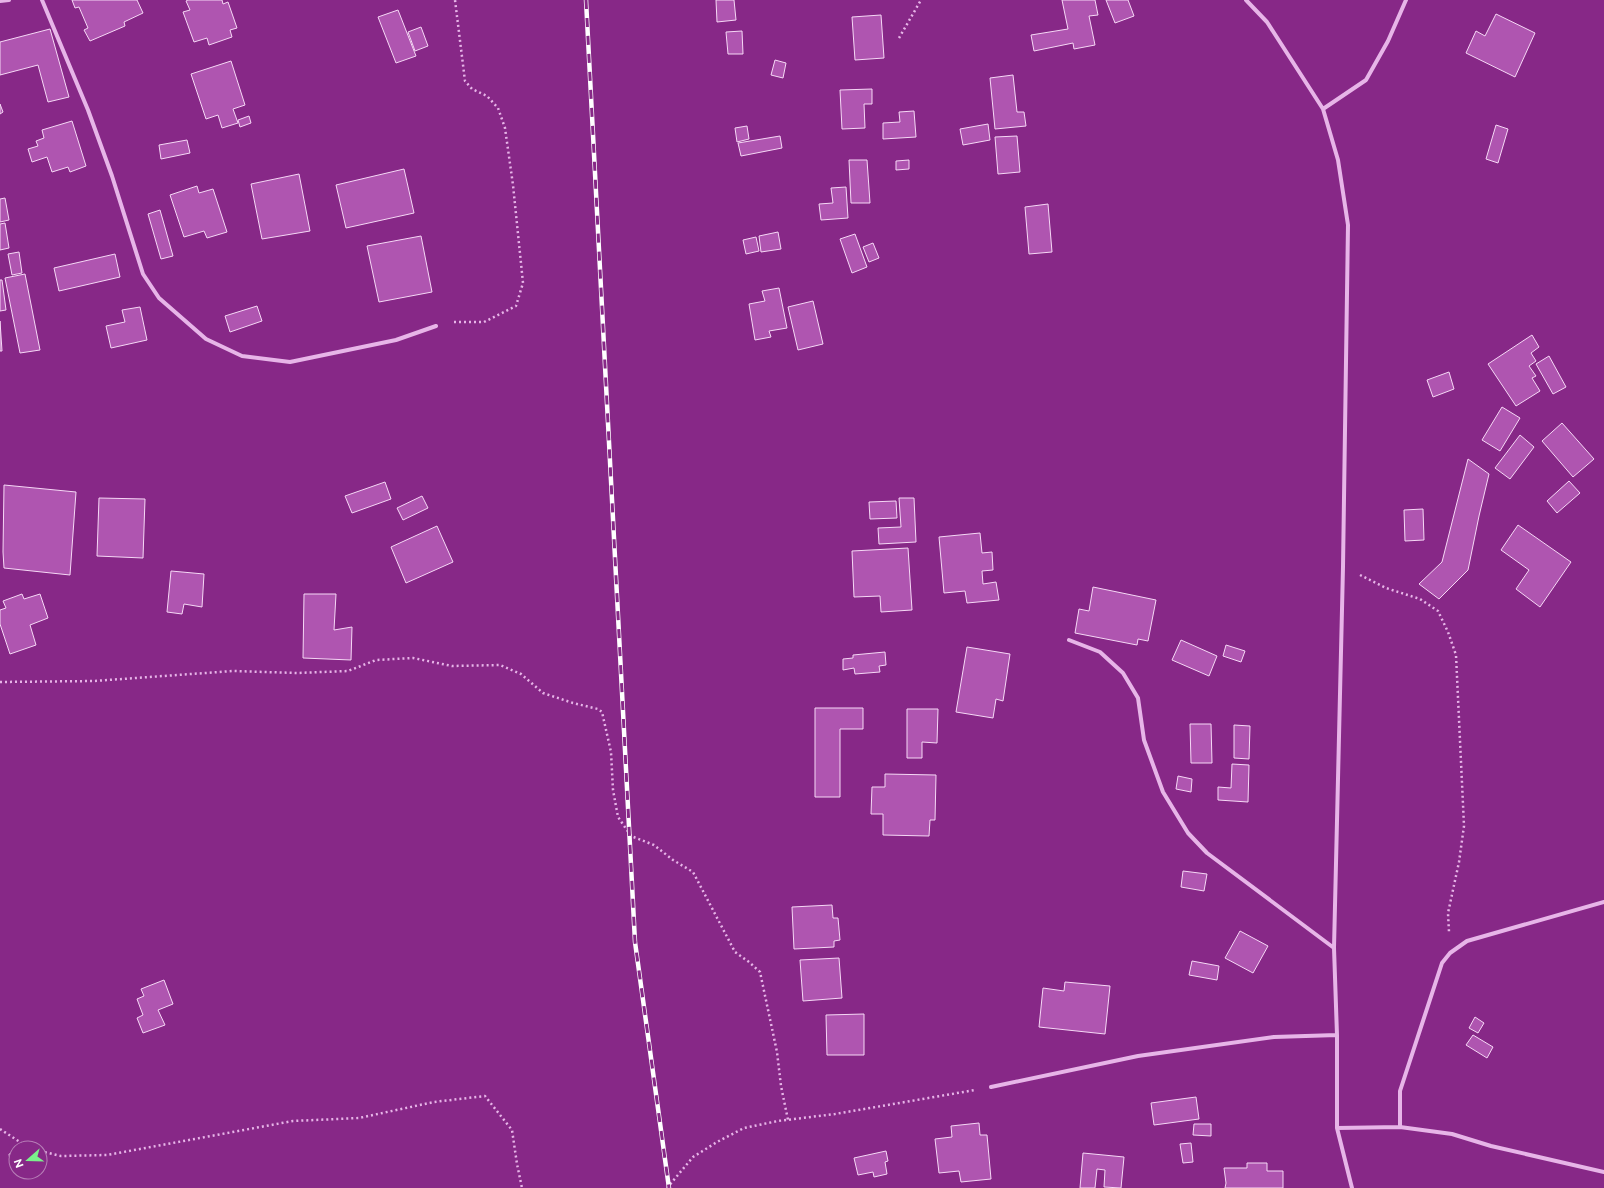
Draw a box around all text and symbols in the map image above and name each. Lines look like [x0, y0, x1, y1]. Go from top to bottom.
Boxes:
north arrow [8, 1140, 48, 1180]
text: N [12, 1157, 27, 1169]

